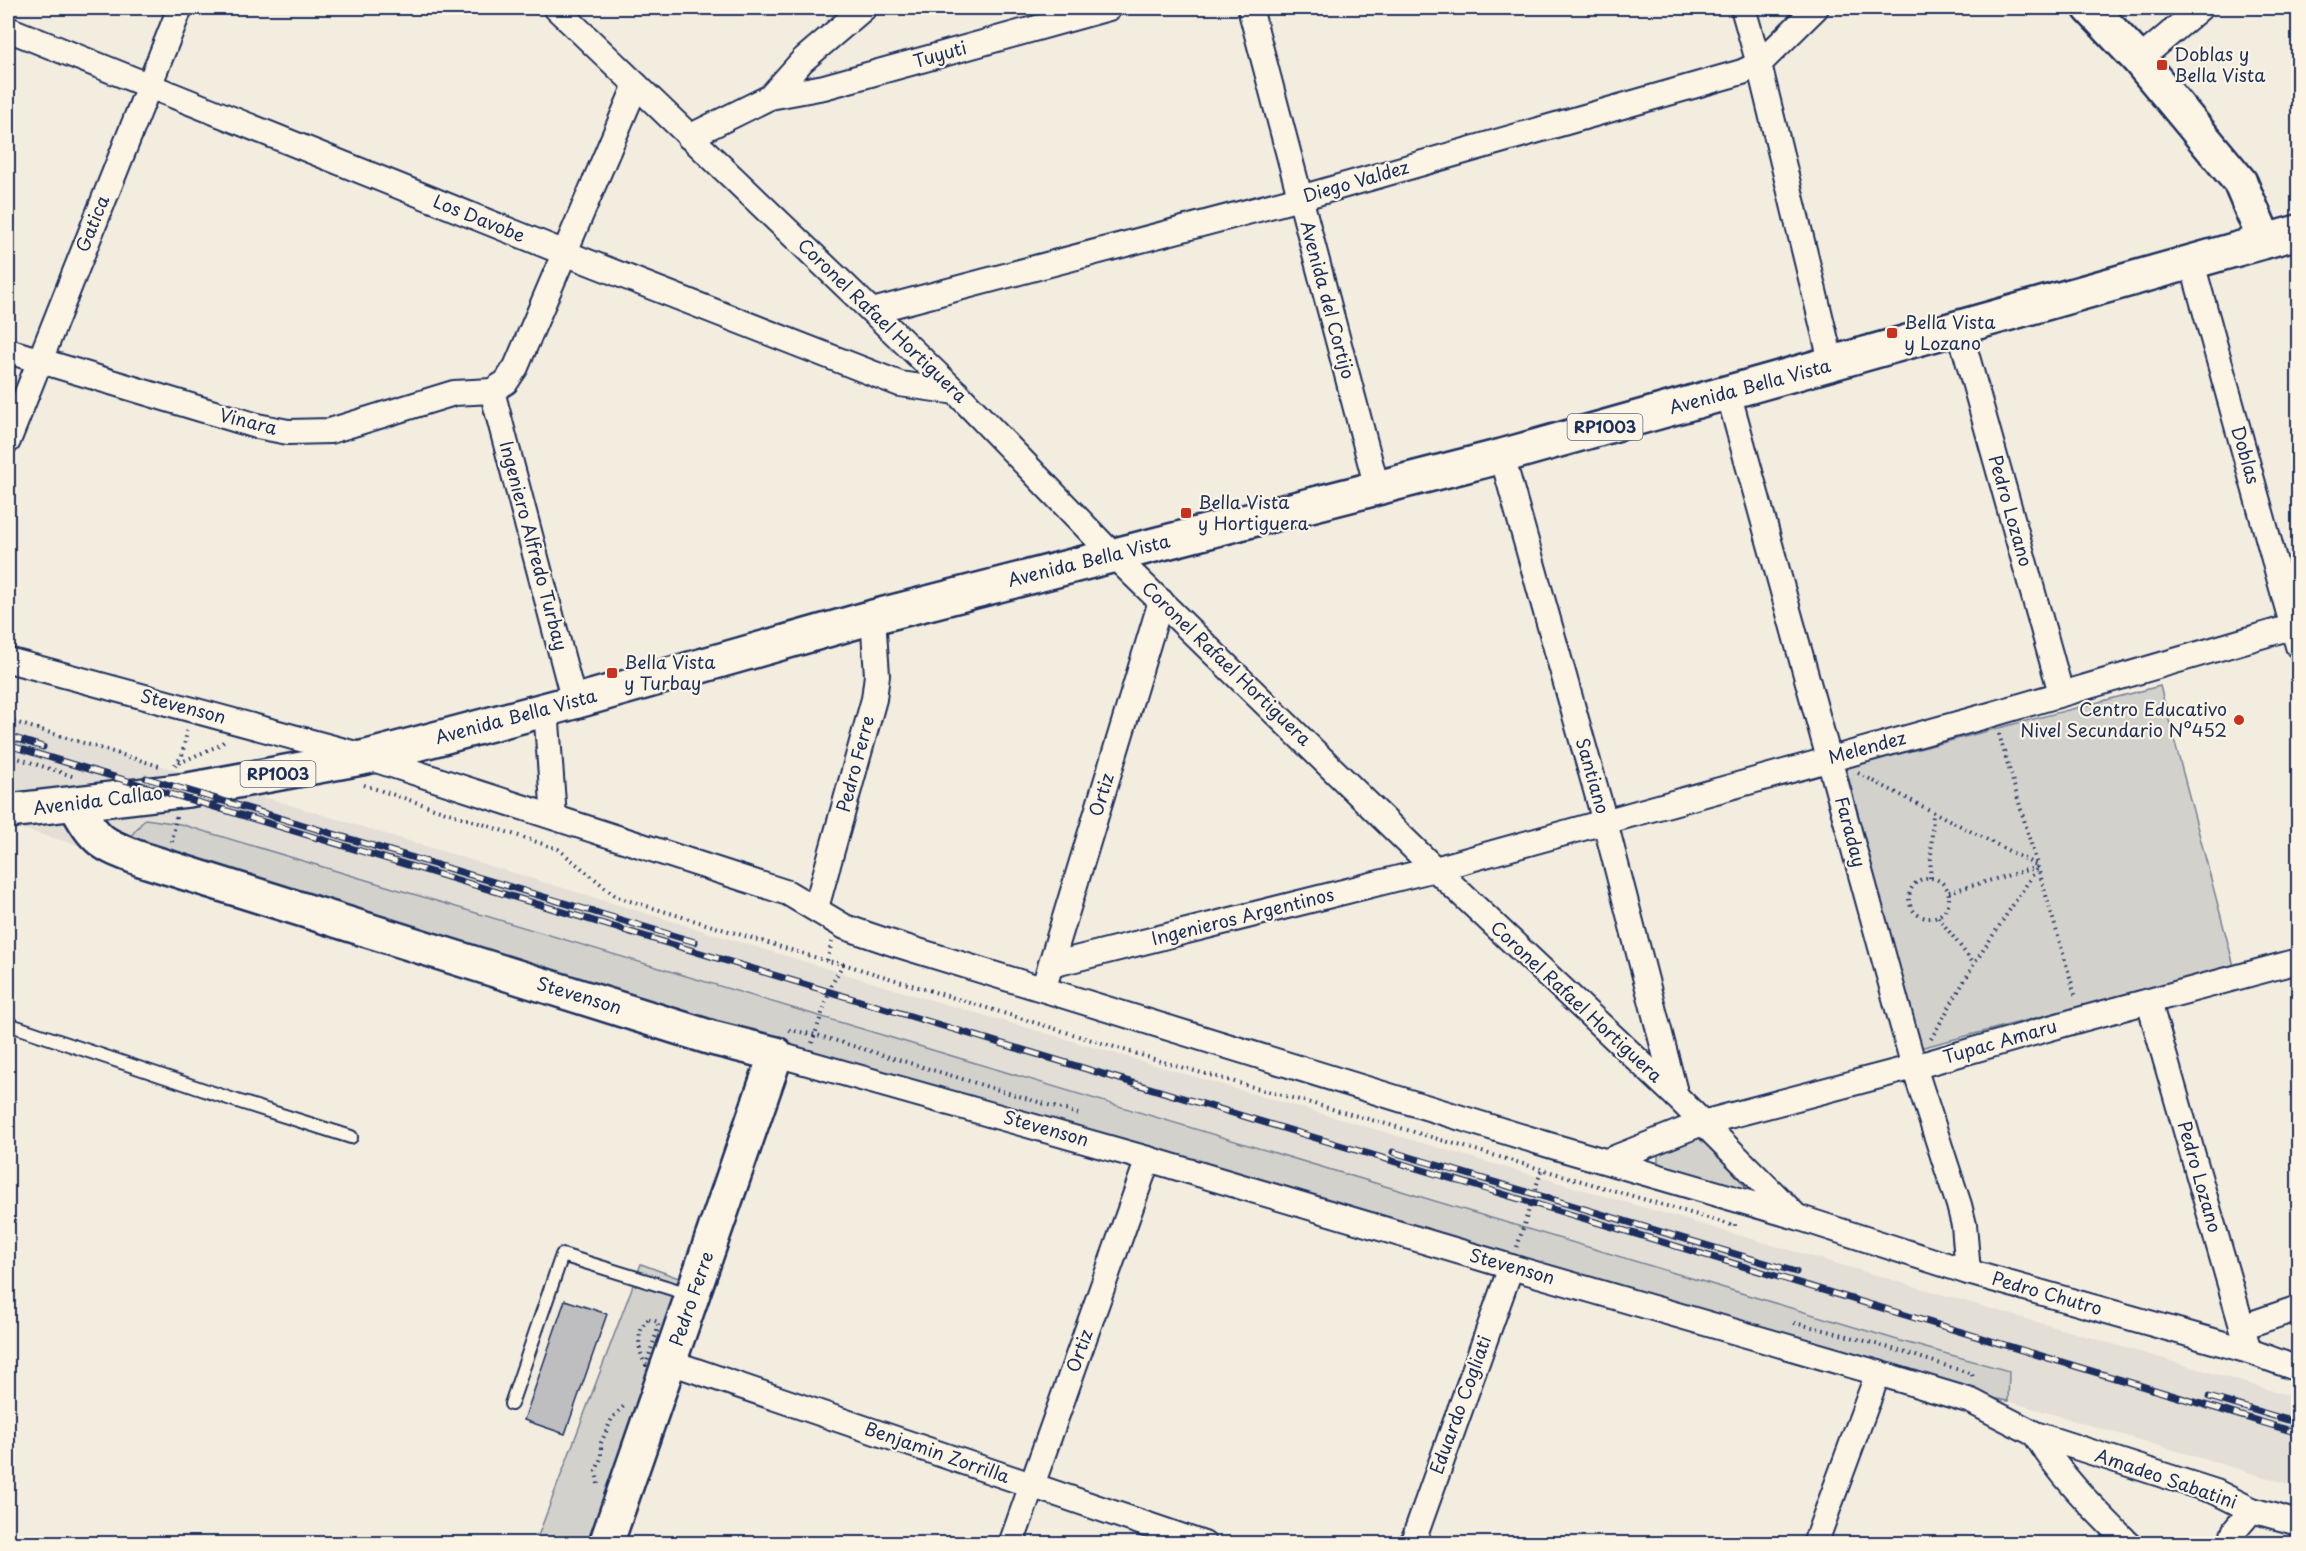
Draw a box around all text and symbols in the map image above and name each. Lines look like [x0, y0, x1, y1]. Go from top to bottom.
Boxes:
street label: Tuyuti [910, 33, 969, 74]
place label: Doblas y Bella Vista [2174, 40, 2266, 88]
marker: Doblas y Bella Vista [2155, 58, 2169, 72]
street label: Diego Valdez [1300, 152, 1412, 209]
street label: Los Davobe [429, 187, 530, 248]
street label: Gatica [68, 190, 115, 256]
street label: Avenida del Cortijo [1294, 217, 1363, 382]
street label: Coronel Rafael Hortiguera [792, 231, 974, 408]
place label: Bella Vista y Lozano [1904, 308, 1996, 356]
marker: Bella Vista y Lozano [1885, 326, 1899, 340]
street label: Avenida Bella Vista [1666, 351, 1834, 420]
street label: Vinara [217, 400, 281, 441]
road number: RP1003 [1568, 414, 1642, 440]
street label: Doblas [2225, 422, 2268, 487]
street label: Ingeniero Alfredo Turbay [493, 438, 575, 653]
street label: Pedro Lozano [1983, 452, 2040, 569]
place label: Bella Vista y Hortiguera [1198, 488, 1309, 536]
marker: Bella Vista y Hortiguera [1179, 506, 1193, 520]
street label: Avenida Bella Vista [1005, 526, 1173, 593]
street label: Coronel Rafael Hortiguera [1136, 574, 1318, 751]
place label: Bella Vista y Turbay [624, 648, 716, 696]
marker: Bella Vista y Turbay [605, 666, 619, 680]
street label: Stevenson [138, 681, 229, 730]
street label: Avenida Bella Vista [432, 681, 600, 750]
place label: Centro Educativo Nivel Secundario Nº452 [2020, 695, 2227, 743]
street label: Pedro Ferre [829, 712, 880, 815]
marker: Centro Educativo Nivel Secundario Nº452 [2232, 713, 2246, 727]
street label: Melendez [1825, 723, 1909, 770]
street label: Santiano [1570, 734, 1617, 817]
road number: RP1003 [240, 761, 316, 787]
street label: Ortiz [1081, 769, 1120, 819]
street label: Avenida Callao [31, 778, 164, 821]
street label: Faraday [1829, 793, 1874, 870]
street label: Ingenieros Argentinos [1149, 880, 1337, 951]
street label: Coronel Rafael Hortiguera [1485, 914, 1669, 1088]
street label: Stevenson [534, 969, 625, 1020]
street label: Tupac Amaru [1939, 1011, 2060, 1070]
street label: Stevenson [1001, 1103, 1092, 1153]
street label: Pedro Lozano [2172, 1118, 2229, 1235]
street label: Stevenson [1467, 1241, 1558, 1291]
street label: Pedro Ferre [662, 1247, 719, 1350]
street label: Pedro Chutro [1989, 1264, 2106, 1321]
street label: Ortiz [1058, 1325, 1099, 1376]
street label: Eduardo Cogliati [1422, 1331, 1497, 1478]
street label: Benjamin Zorrilla [861, 1414, 1014, 1489]
street label: Amadeo Sabatini [2092, 1441, 2241, 1515]

